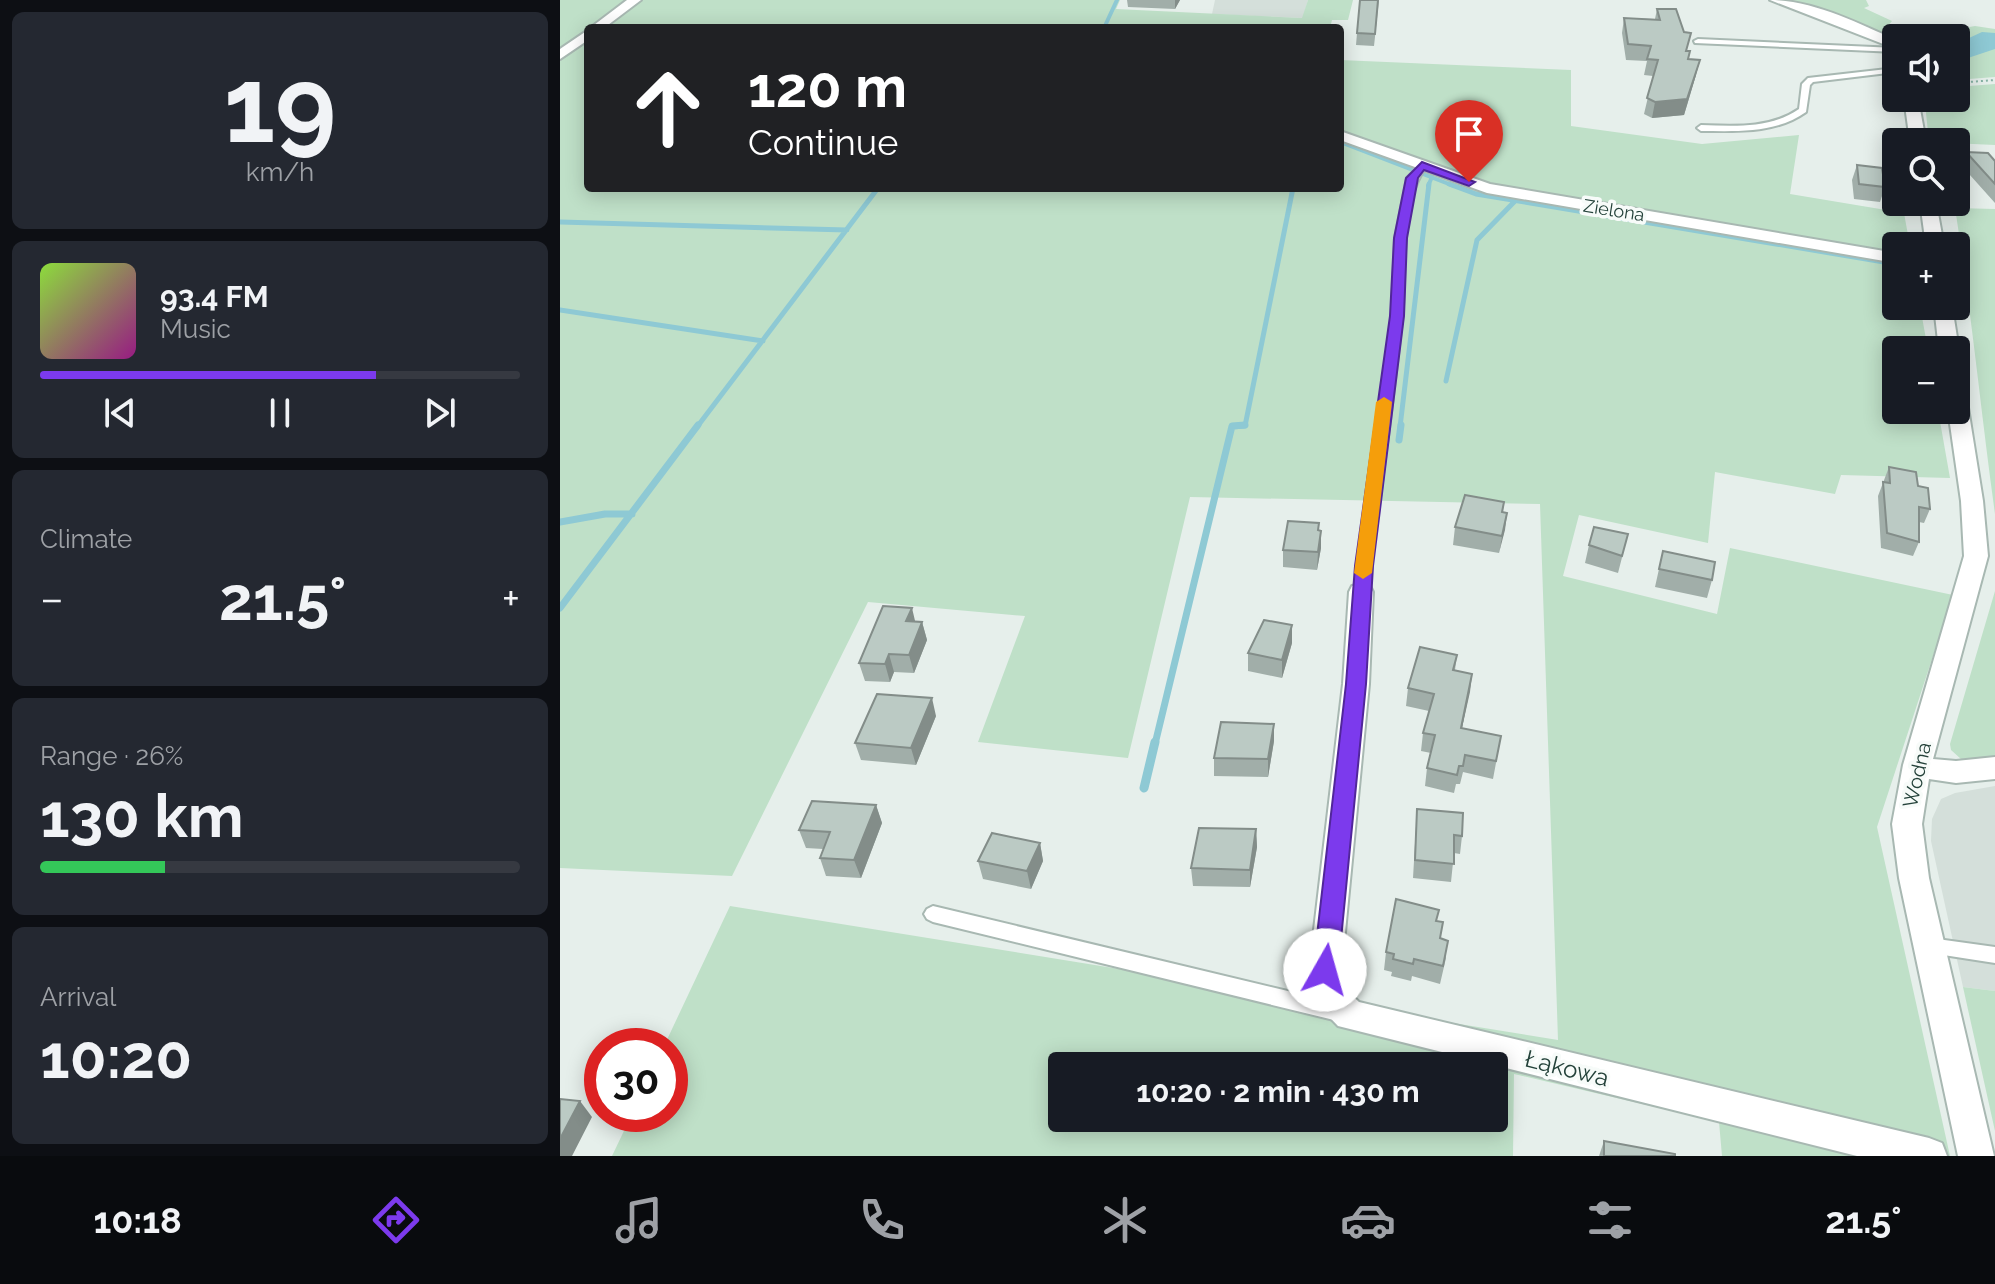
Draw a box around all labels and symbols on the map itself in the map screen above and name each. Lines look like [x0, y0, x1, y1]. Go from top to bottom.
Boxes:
pin [1435, 100, 1503, 182]
street label: Zielona [1582, 195, 1646, 225]
street label: Wodna [1898, 740, 1936, 810]
position arrow [1283, 928, 1367, 1012]
speed limit sign: 30 [584, 1028, 688, 1132]
street label: Łąkowa [1522, 1044, 1612, 1092]

